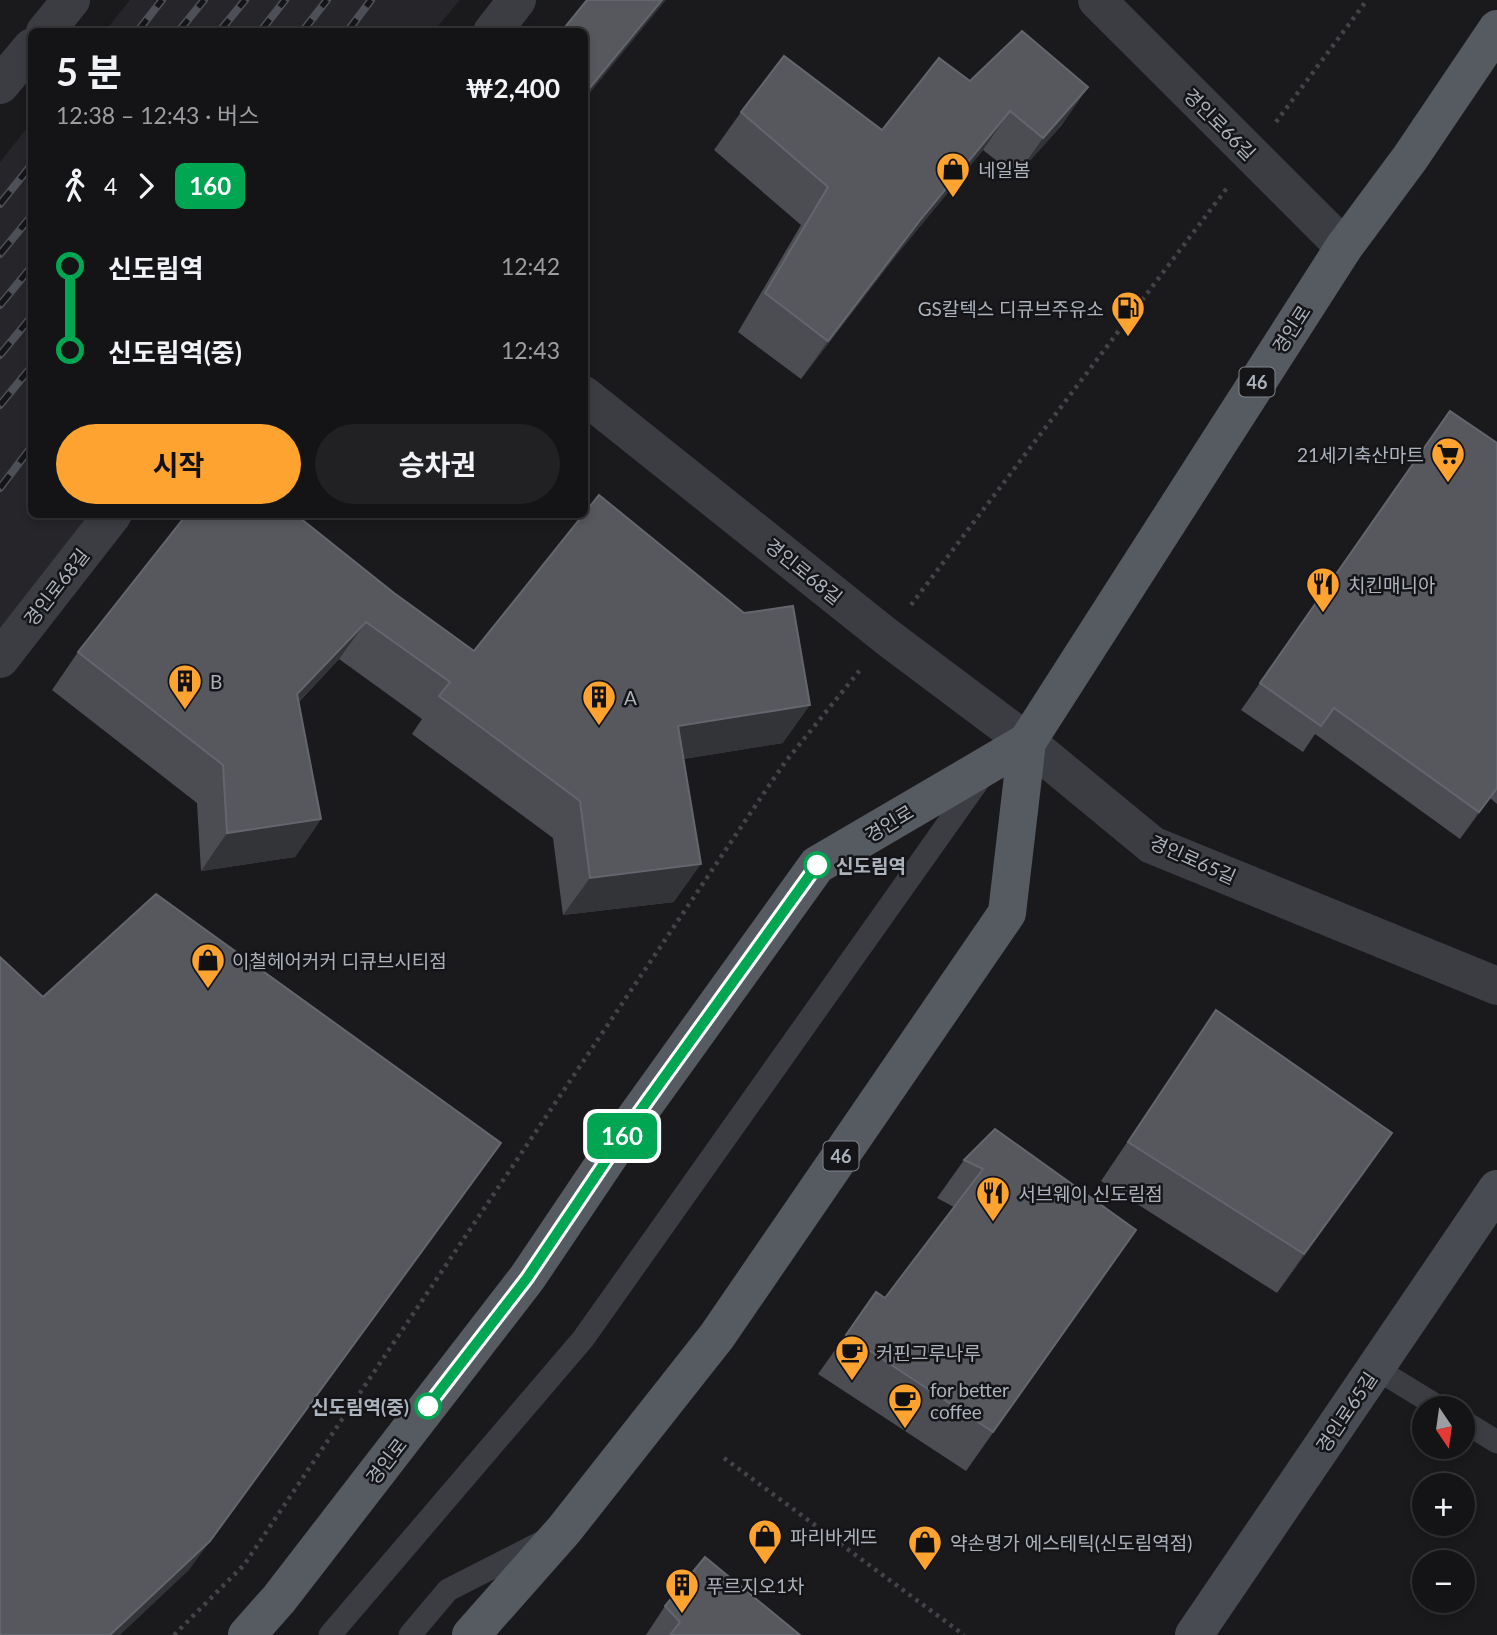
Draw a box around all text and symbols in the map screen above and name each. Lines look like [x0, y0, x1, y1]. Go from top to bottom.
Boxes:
text: 5 분 [56, 48, 122, 94]
text: ₩2,400 [466, 72, 560, 104]
street label: 경인로66길 [1179, 83, 1261, 165]
text: 12:38 – 12:43 · 버스 [56, 101, 259, 129]
shop icon: 네일봄 [934, 150, 972, 199]
place label: 네일봄 [978, 158, 1030, 181]
icon: walk [56, 167, 94, 205]
icon: forward [127, 167, 165, 205]
text: 160 [189, 171, 231, 200]
text: 4 [104, 172, 117, 200]
text: 신도림역 [108, 252, 204, 284]
text: 12:42 [501, 252, 560, 280]
fuel station icon: GS칼텍스 디큐브주유소 [1109, 289, 1147, 338]
place label: GS칼텍스 디큐브주유소 [918, 297, 1104, 320]
street label: 경인로 [1267, 301, 1315, 357]
text: 신도림역(중) [108, 336, 242, 368]
text: 12:43 [501, 336, 560, 364]
road number: 46 [1240, 368, 1274, 396]
button: 시작 [56, 424, 301, 504]
button: 승차권 [315, 424, 560, 504]
supermarket icon: 21세기축산마트 [1429, 435, 1467, 484]
place label: 21세기축산마트 [1297, 443, 1424, 466]
street label: 경인로68길 [761, 533, 847, 609]
street label: 경인로68길 [19, 544, 93, 630]
restaurant icon: 치킨매니아 [1304, 565, 1342, 614]
place label: 치킨매니아 [1348, 573, 1435, 596]
building icon: B [166, 662, 204, 711]
place label: B [210, 670, 222, 693]
building icon: A [580, 678, 618, 727]
place label: A [624, 686, 637, 709]
street label: 경인로 [861, 800, 917, 846]
street label: 경인로65길 [1146, 830, 1240, 888]
marker: 신도림역 [804, 852, 830, 878]
place label: 신도림역 [836, 854, 906, 877]
shop icon: 이철헤어커커 디큐브시티점 [189, 941, 227, 990]
place label: 이철헤어커커 디큐브시티점 [232, 949, 447, 972]
line badge: 160 [582, 1113, 662, 1159]
text: 160 [601, 1121, 643, 1150]
road number: 46 [824, 1142, 858, 1170]
restaurant icon: 서브웨이 신도림점 [974, 1174, 1012, 1223]
place label: 서브웨이 신도림점 [1018, 1182, 1163, 1205]
cafe icon: 커핀그루나루 [833, 1333, 871, 1382]
place label: 커핀그루나루 [876, 1341, 981, 1364]
street label: 경인로65길 [1311, 1367, 1381, 1457]
place label: for better coffee [930, 1378, 1009, 1423]
cafe icon: for better coffee [886, 1381, 924, 1430]
marker: 신도림역(중) [415, 1393, 441, 1419]
place label: 신도림역(중) [311, 1395, 409, 1418]
north arrow [1412, 1396, 1475, 1460]
map controls [1412, 1396, 1475, 1613]
street label: 경인로 [361, 1433, 411, 1489]
button: + [1412, 1473, 1475, 1536]
shop icon: 파리바게뜨 [746, 1517, 784, 1566]
shop icon: 약손명가 에스테틱(신도림역점) [906, 1523, 944, 1572]
place label: 파리바게뜨 [790, 1525, 877, 1548]
place label: 약손명가 에스테틱(신도림역점) [950, 1531, 1192, 1554]
button: − [1412, 1550, 1475, 1613]
building icon: 푸르지오1차 [663, 1566, 701, 1615]
place label: 푸르지오1차 [706, 1574, 804, 1597]

